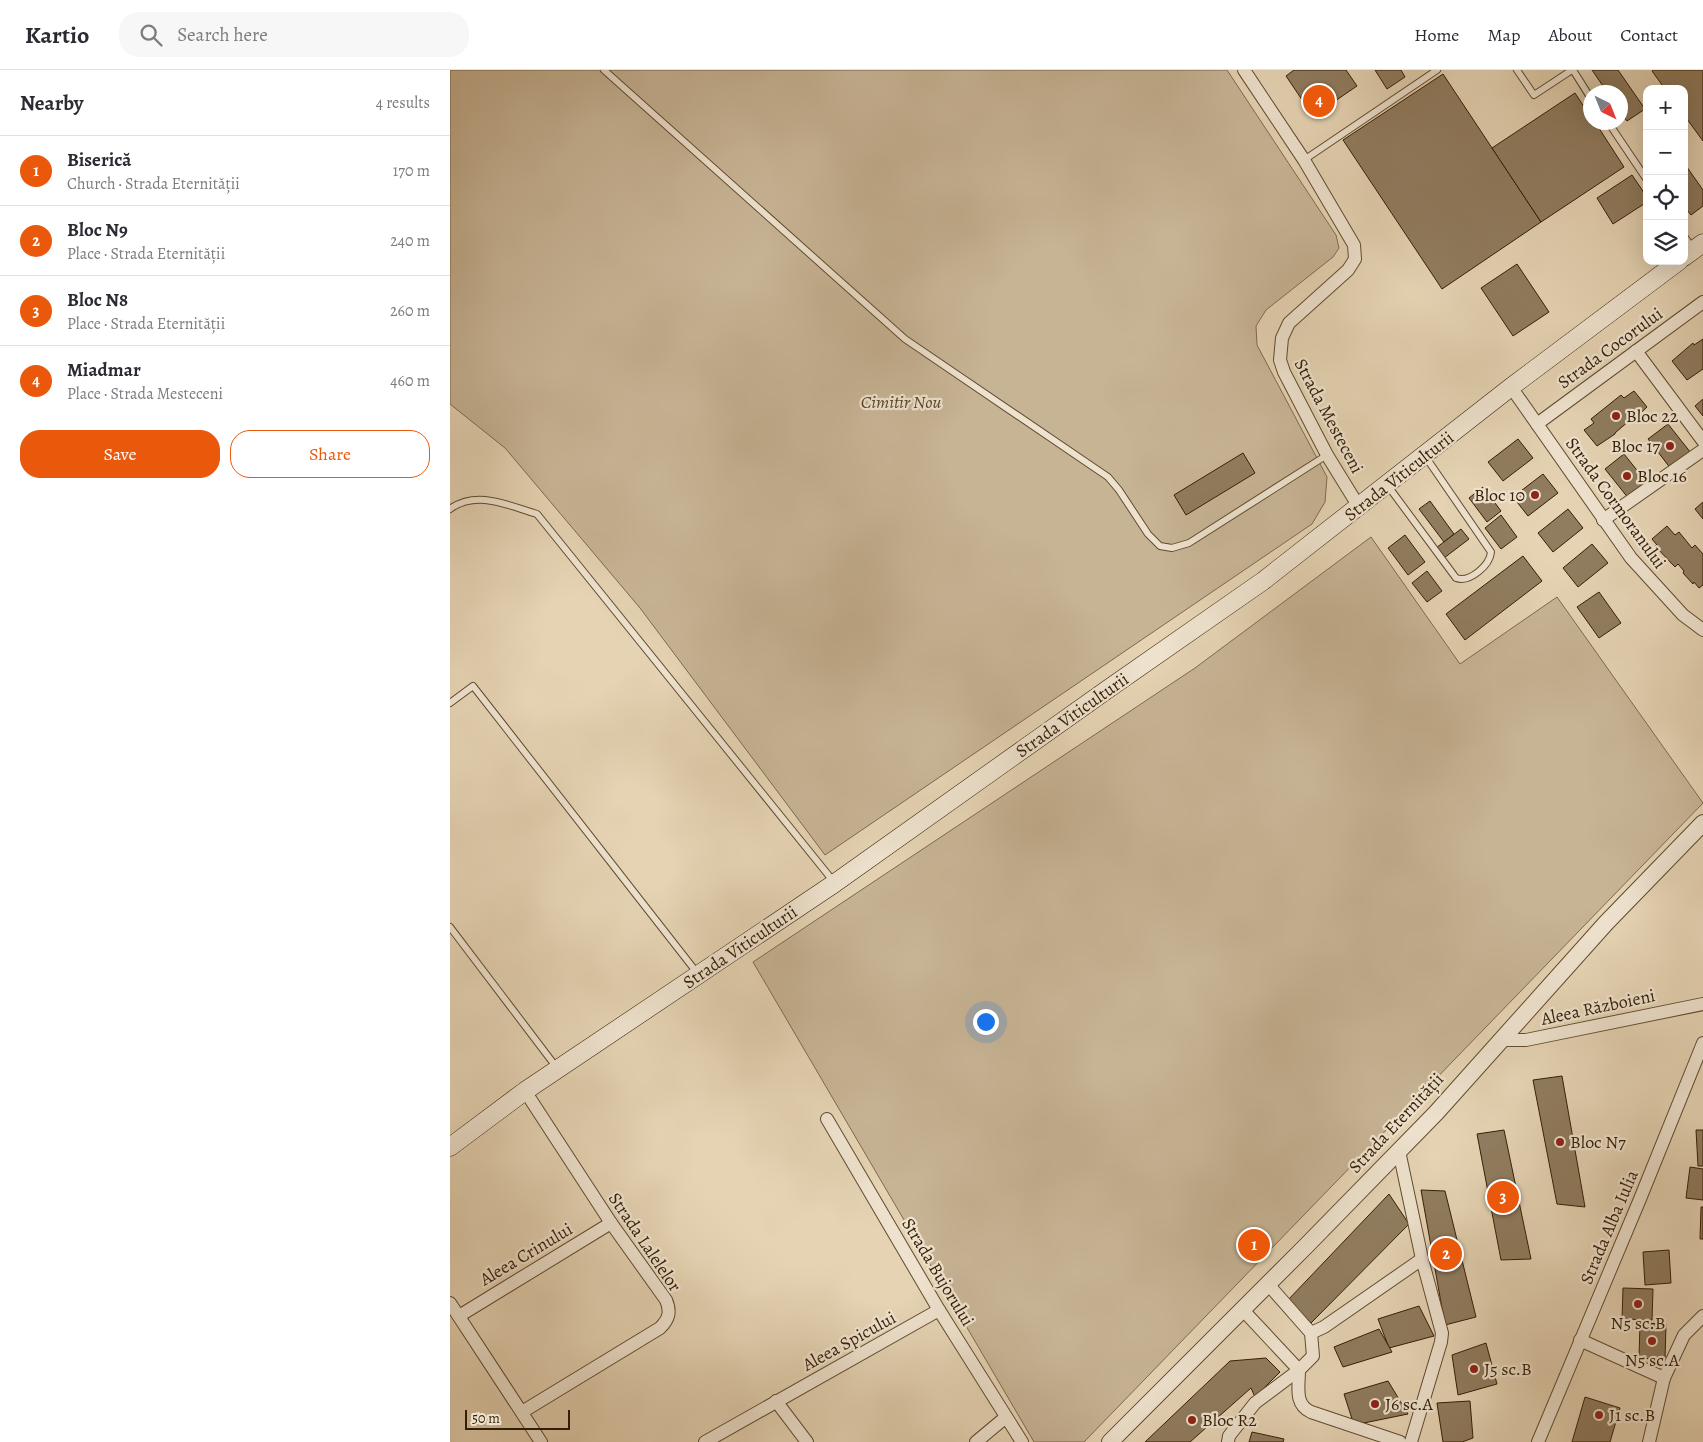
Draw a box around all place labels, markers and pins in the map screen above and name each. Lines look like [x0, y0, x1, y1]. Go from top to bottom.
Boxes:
pin: 4 [1303, 82, 1335, 120]
place label: Bloc 22 [1626, 404, 1679, 428]
marker: Bloc 22 [1610, 410, 1622, 422]
place label: Bloc 17 [1611, 434, 1660, 458]
marker: Bloc 17 [1664, 440, 1676, 452]
place label: Bloc 16 [1637, 464, 1687, 488]
marker: Bloc 16 [1621, 470, 1633, 482]
place label: Bloc 10 [1474, 483, 1525, 507]
marker: Bloc 10 [1529, 489, 1541, 501]
place label: Bloc N7 [1570, 1130, 1626, 1154]
marker: Bloc N7 [1554, 1136, 1566, 1148]
pin: 3 [1487, 1178, 1519, 1216]
pin: 1 [1238, 1226, 1270, 1264]
pin: 2 [1430, 1235, 1462, 1273]
marker: N5 sc.B [1632, 1298, 1644, 1310]
place label: N5 sc.B [1611, 1311, 1665, 1335]
marker: N5 sc.A [1646, 1335, 1658, 1347]
place label: N5 sc.A [1625, 1348, 1680, 1372]
place label: J5 sc.B [1484, 1357, 1532, 1381]
marker: J5 sc.B [1468, 1363, 1480, 1375]
place label: J6 sc.A [1385, 1392, 1434, 1416]
marker: J6 sc.A [1369, 1398, 1381, 1410]
place label: J1 sc.B [1609, 1403, 1655, 1427]
place label: Bloc R2 [1202, 1408, 1257, 1432]
marker: J1 sc.B [1593, 1409, 1605, 1421]
marker: Bloc R2 [1186, 1414, 1198, 1426]

